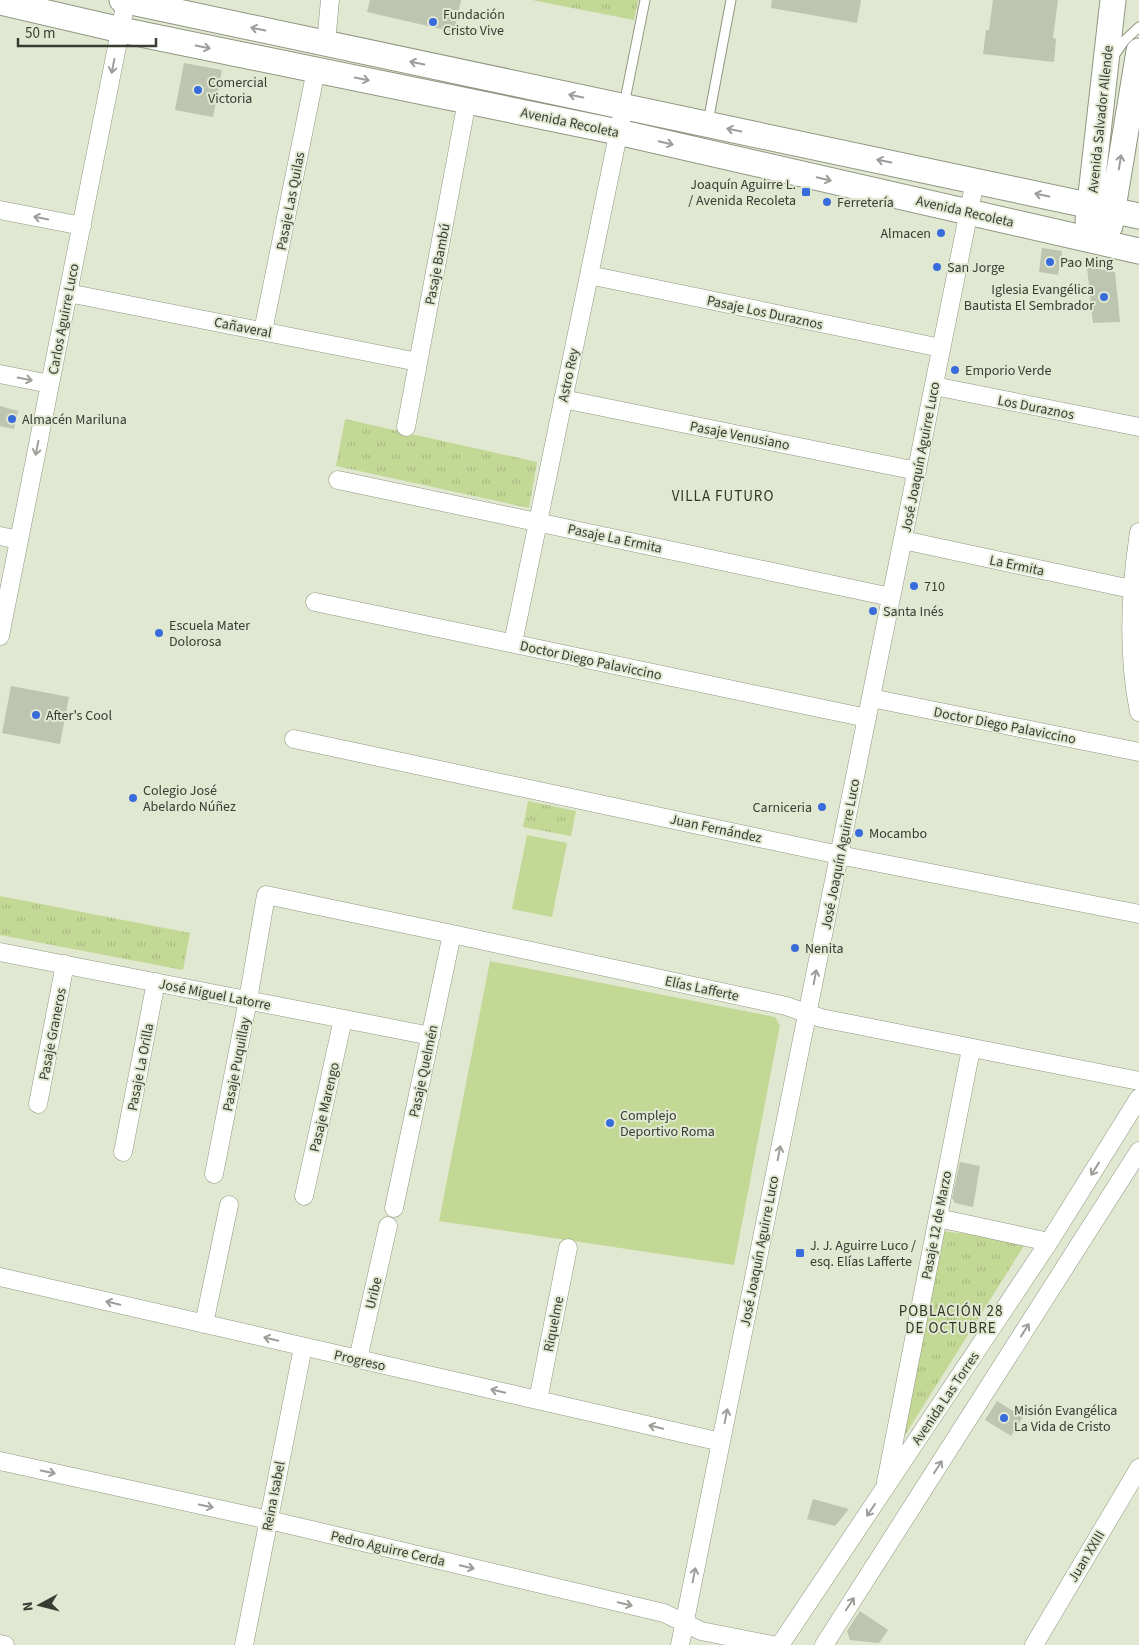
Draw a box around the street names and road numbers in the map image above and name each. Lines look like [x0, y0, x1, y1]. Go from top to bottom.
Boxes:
street label: Avenida Salvador Allende [1083, 44, 1119, 194]
street label: Avenida Recoleta [519, 103, 621, 143]
street label: Pasaje Las Quilas [272, 150, 310, 252]
street label: Avenida Recoleta [914, 191, 1016, 233]
street label: Pasaje Bambú [420, 222, 456, 307]
street label: Carlos Aguirre Luco [43, 262, 85, 376]
street label: Pasaje Los Duraznos [705, 291, 825, 335]
street label: Cañaveral [212, 313, 274, 343]
street label: Astro Rey [554, 346, 585, 404]
street label: José Joaquín Aguirre Luco [897, 380, 945, 534]
street label: Los Duraznos [996, 391, 1076, 425]
street label: Pasaje Venusiano [688, 416, 791, 455]
street label: Pasaje La Ermita [566, 519, 664, 559]
street label: La Ermita [988, 550, 1046, 582]
street label: Doctor Diego Palaviccino [518, 636, 664, 686]
street label: Doctor Diego Palaviccino [932, 702, 1078, 750]
street label: José Joaquín Aguirre Luco [817, 777, 865, 931]
street label: Juan Fernández [668, 809, 764, 848]
street label: Elías Lafferte [663, 971, 741, 1007]
street label: José Miguel Latorre [157, 974, 273, 1016]
street label: Pasaje Graneros [34, 986, 72, 1082]
street label: Pasaje Puquillay [218, 1015, 256, 1113]
street label: Pasaje La Orilla [123, 1022, 159, 1113]
street label: Pasaje Quelmén [404, 1023, 444, 1119]
street label: Pasaje Marengo [305, 1060, 345, 1154]
street label: Pasaje 12 de Marzo [917, 1169, 957, 1281]
street label: José Joaquín Aguirre Luco [736, 1174, 784, 1328]
street label: Uribe [361, 1275, 387, 1311]
street label: Riquelme [539, 1295, 569, 1354]
street label: Progreso [332, 1345, 388, 1377]
street label: Avenida Las Torres [907, 1348, 985, 1449]
street label: Reina Isabel [257, 1459, 291, 1533]
street label: Pedro Aguirre Cerda [329, 1526, 447, 1572]
street label: Juan XXIII [1064, 1527, 1110, 1586]

